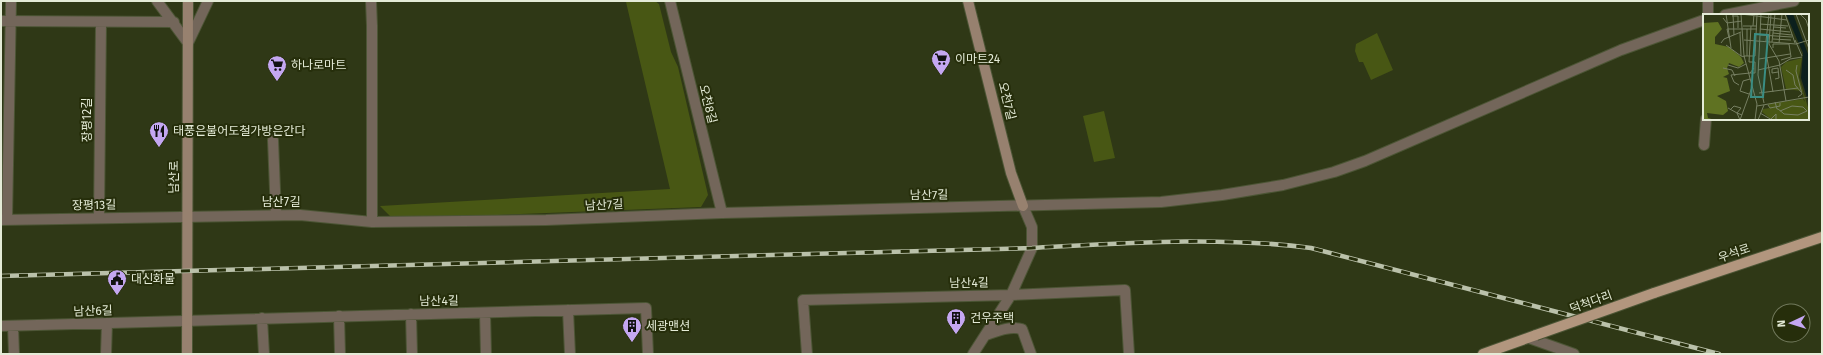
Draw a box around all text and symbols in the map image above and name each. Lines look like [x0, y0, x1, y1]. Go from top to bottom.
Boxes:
inset map [1703, 14, 1809, 120]
supermarket icon: 이마트24 [930, 48, 952, 76]
place label: 이마트24 [955, 52, 1001, 66]
supermarket icon: 하나로마트 [266, 54, 288, 82]
place label: 하나로마트 [291, 58, 346, 72]
street label: 오천7길 [996, 81, 1018, 121]
street label: 오천8길 [696, 83, 720, 125]
street label: 장평12길 [80, 98, 94, 142]
restaurant icon: 태풍은불어도철가방은간다 [148, 120, 170, 148]
place label: 태풍은불어도철가방은간다 [173, 124, 305, 138]
street label: 남산로 [167, 160, 181, 194]
street label: 남산7길 [910, 188, 948, 202]
street label: 남산7길 [262, 195, 300, 209]
street label: 남산7길 [584, 197, 624, 213]
street label: 장평13길 [72, 198, 116, 212]
street label: 우석로 [1716, 241, 1752, 265]
public building icon: 대신화물 [106, 268, 128, 296]
place label: 대신화물 [131, 272, 175, 286]
street label: 남산4길 [949, 276, 989, 290]
street label: 덕척다리 [1568, 288, 1614, 316]
street label: 남산4길 [419, 294, 459, 308]
street label: 남산6길 [73, 303, 113, 319]
north arrow [1771, 303, 1811, 343]
building icon: 건우주택 [945, 307, 967, 335]
place label: 건우주택 [970, 311, 1014, 325]
building icon: 세광맨션 [621, 315, 643, 343]
place label: 세광맨션 [646, 319, 690, 333]
text: N [1775, 320, 1788, 328]

